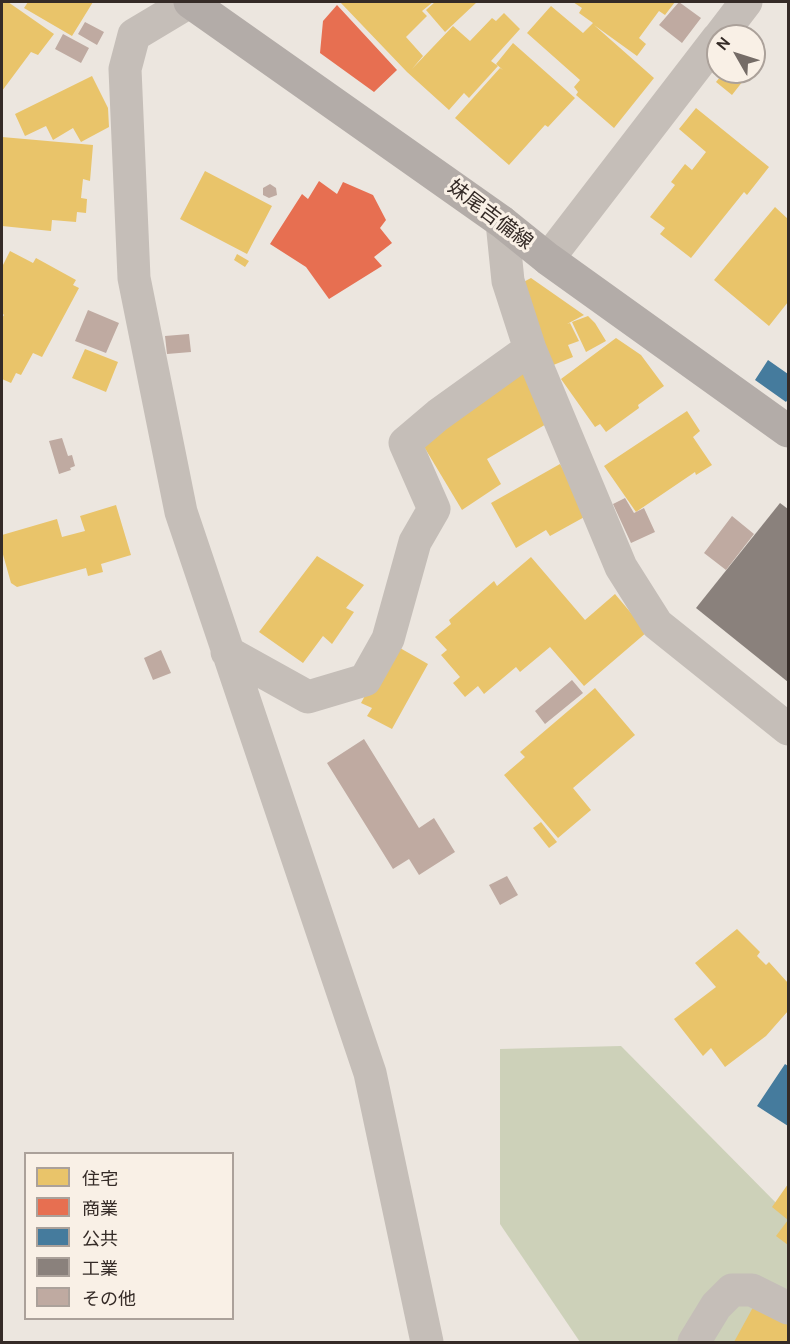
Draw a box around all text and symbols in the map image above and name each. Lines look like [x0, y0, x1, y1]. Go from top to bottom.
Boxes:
north arrow [706, 24, 766, 84]
text: N [712, 33, 734, 54]
street label: 妹尾吉備線 [443, 175, 537, 255]
legend [24, 1152, 234, 1320]
text: 住宅 [82, 1168, 118, 1190]
text: 商業 [82, 1198, 118, 1220]
text: 公共 [82, 1228, 118, 1250]
text: 工業 [82, 1258, 118, 1280]
text: その他 [82, 1288, 136, 1310]

